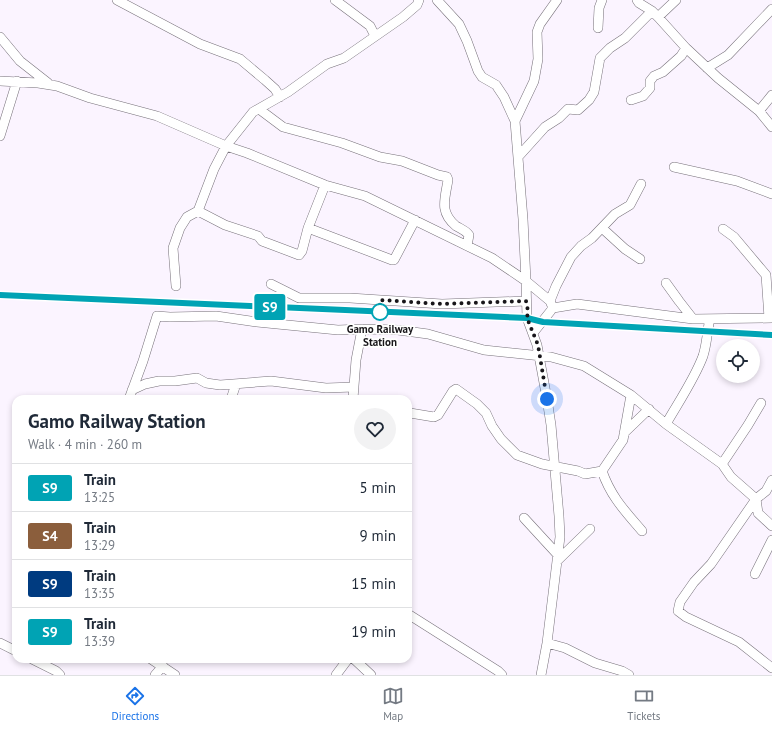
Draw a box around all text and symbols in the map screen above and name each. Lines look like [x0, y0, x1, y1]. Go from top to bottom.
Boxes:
line badge: S9 [252, 294, 288, 320]
text: S9 [262, 298, 278, 316]
marker: Gamo Railway Station [371, 303, 389, 321]
place label: Gamo Railway Station [347, 322, 414, 349]
map controls [716, 339, 760, 383]
button: locate [716, 339, 760, 383]
your location [537, 389, 557, 409]
button: heart [354, 408, 396, 450]
text: Gamo Railway Station [28, 409, 206, 433]
text: Walk · 4 min · 260 m [28, 436, 142, 453]
text: Train [84, 470, 116, 489]
text: 5 min [359, 478, 396, 497]
text: S9 [42, 479, 58, 497]
text: 13:25 [84, 489, 115, 506]
text: Train [84, 518, 116, 537]
text: 9 min [359, 526, 396, 545]
text: S4 [42, 527, 58, 545]
text: 13:29 [84, 537, 115, 554]
text: Train [84, 566, 116, 585]
text: 15 min [351, 574, 396, 593]
text: S9 [42, 575, 58, 593]
text: 13:35 [84, 585, 115, 602]
text: Train [84, 614, 116, 633]
text: 19 min [351, 622, 396, 641]
text: S9 [42, 623, 58, 641]
text: 13:39 [84, 633, 115, 650]
tab: Directions [112, 685, 159, 723]
tab: Map [382, 685, 404, 723]
tab: Tickets [627, 685, 660, 723]

